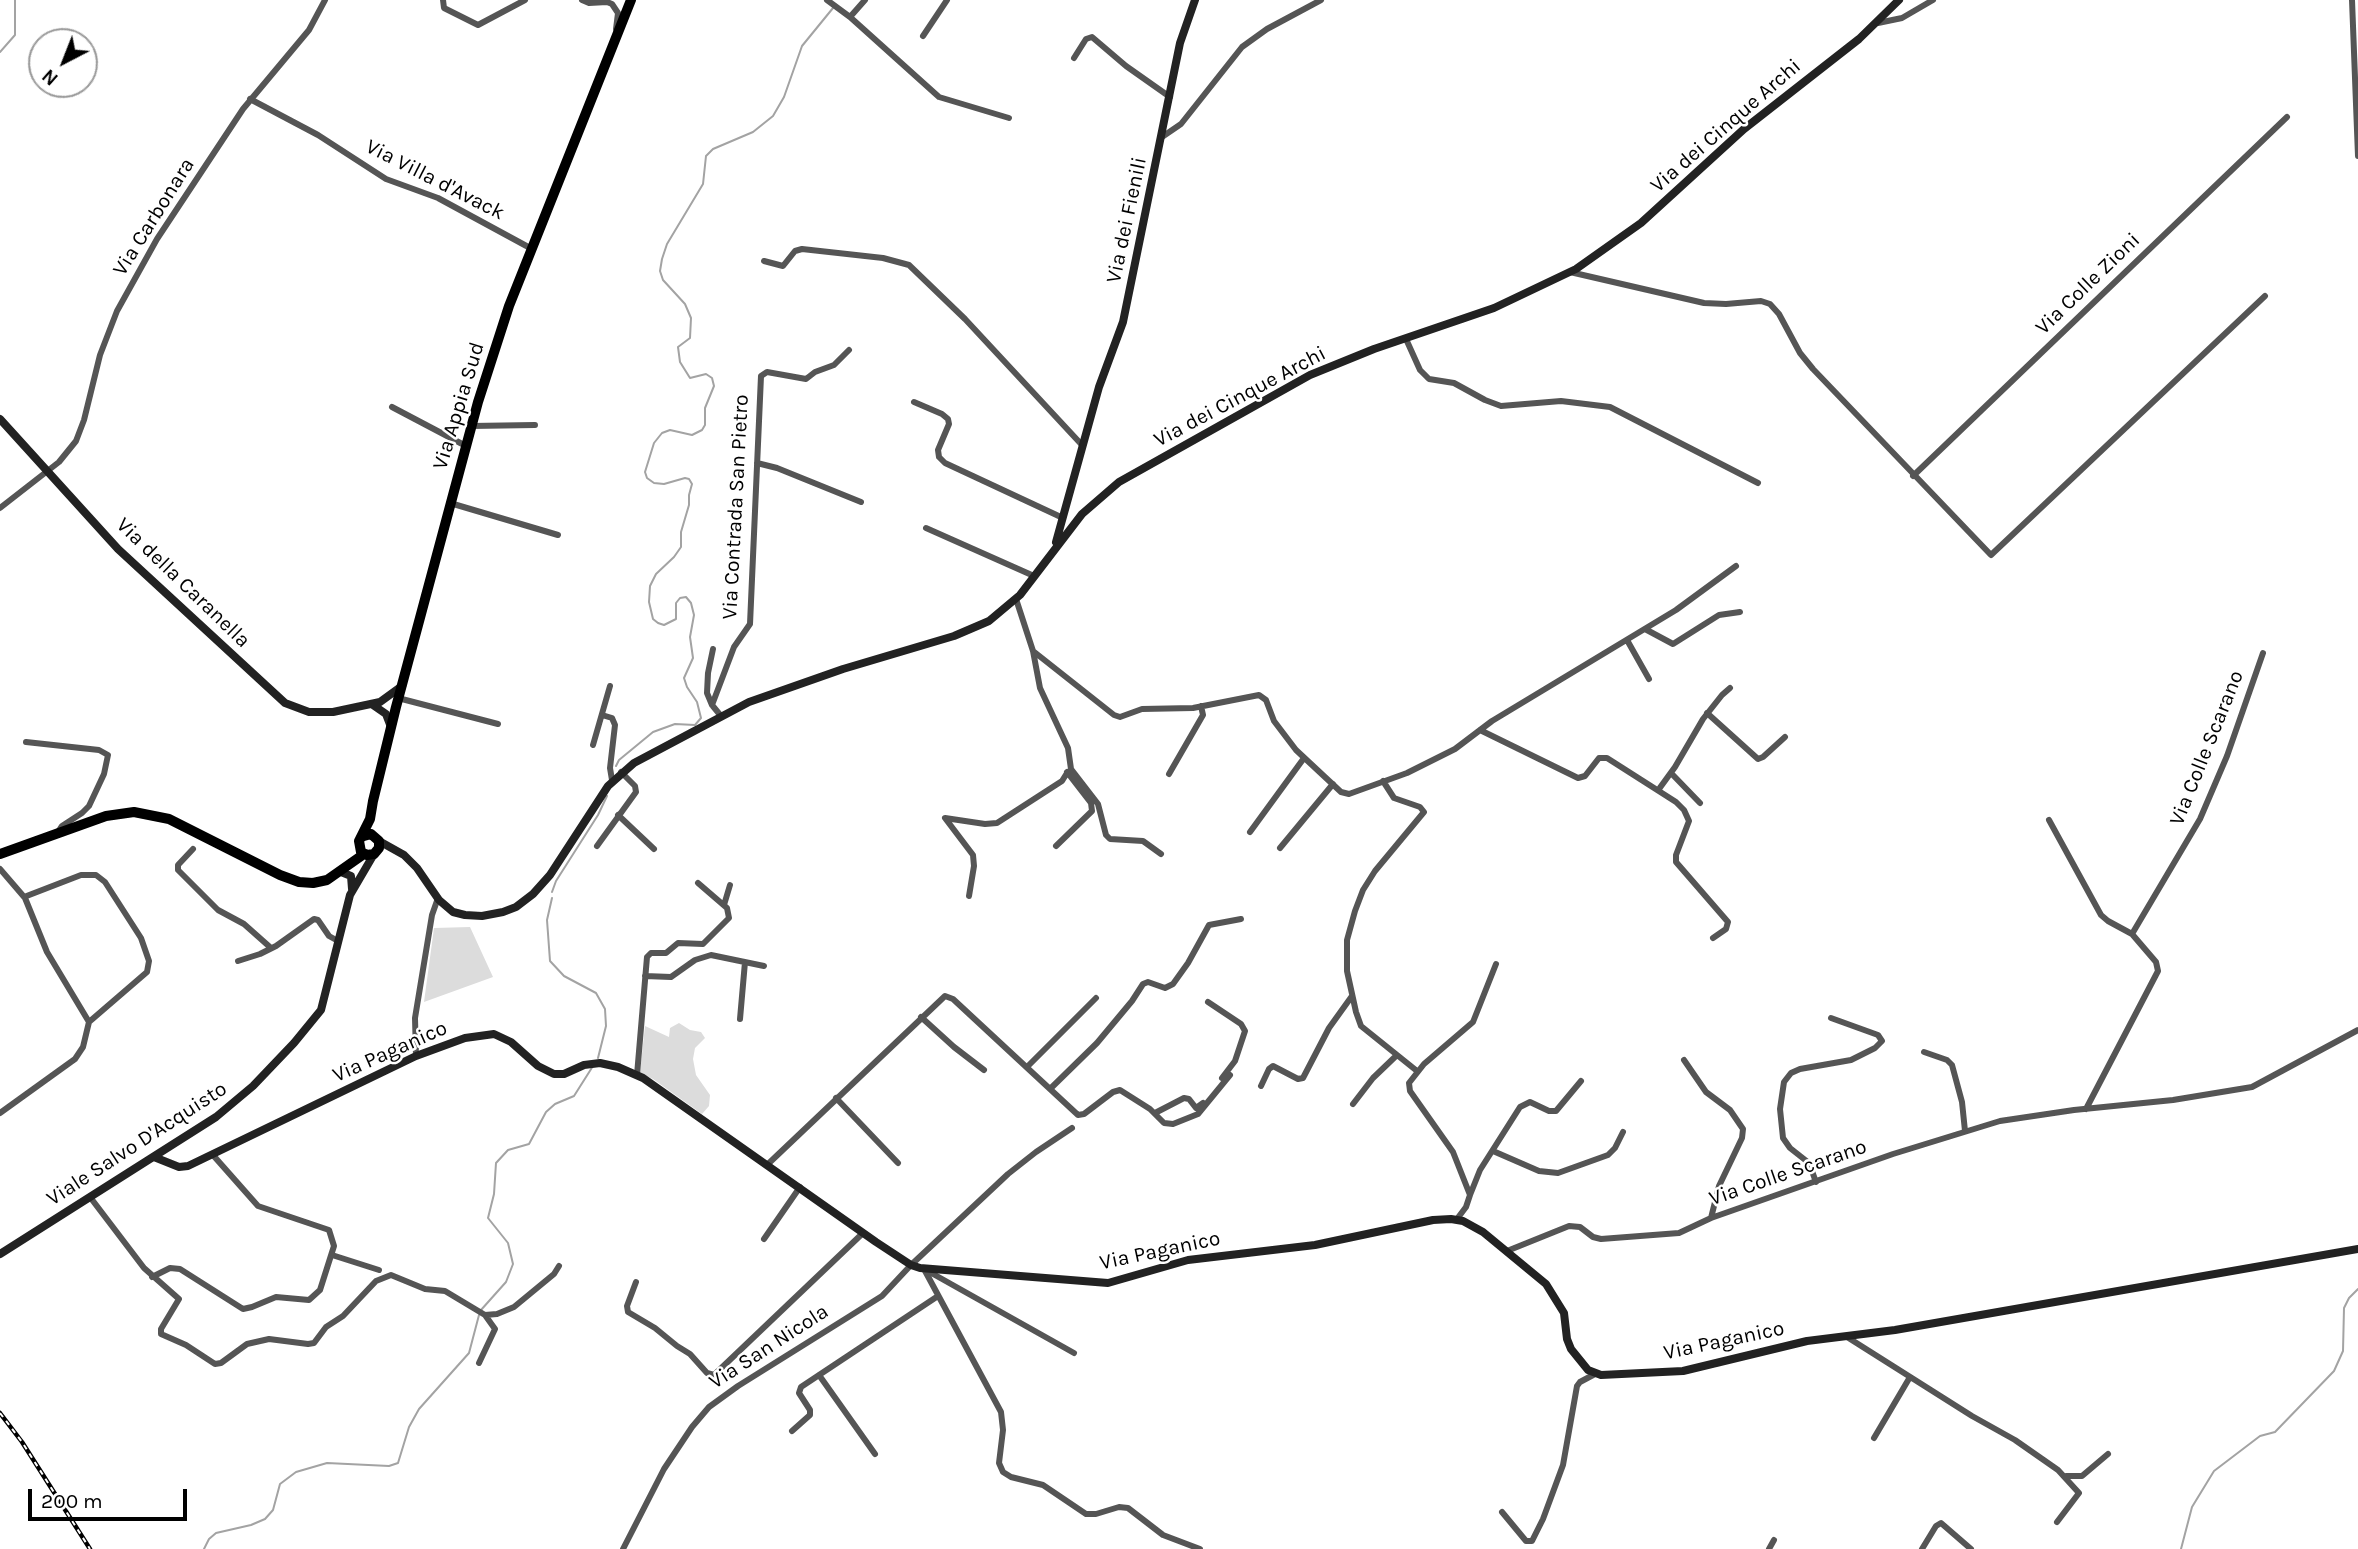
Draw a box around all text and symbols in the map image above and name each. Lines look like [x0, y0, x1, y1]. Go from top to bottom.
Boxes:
north arrow [28, 28, 98, 98]
street label: Via dei Cinque Archi [1646, 54, 1806, 198]
text: N [38, 64, 63, 90]
street label: Via Villa d'Avack [361, 134, 509, 226]
street label: Via Carbonara [108, 154, 200, 280]
street label: Via dei Fienili [1101, 155, 1153, 285]
street label: Via Colle Zioni [2030, 228, 2146, 340]
street label: Via Appia Sud [428, 339, 490, 473]
street label: Via dei Cinque Archi [1150, 341, 1330, 453]
street label: Via Contrada San Pietro [718, 394, 754, 620]
street label: Via della Caranella [111, 513, 255, 653]
street label: Via Colle Scarano [2164, 667, 2250, 829]
street label: Via Paganico [329, 1016, 451, 1088]
street label: Viale Salvo D'Acquisto [42, 1076, 232, 1212]
street label: Via Colle Scarano [1706, 1134, 1870, 1212]
street label: Via Paganico [1097, 1226, 1223, 1276]
street label: Via San Nicola [705, 1299, 833, 1395]
street label: Via Paganico [1661, 1316, 1787, 1366]
scale bar [32, 1476, 191, 1520]
text: 200 m [41, 1489, 103, 1513]

